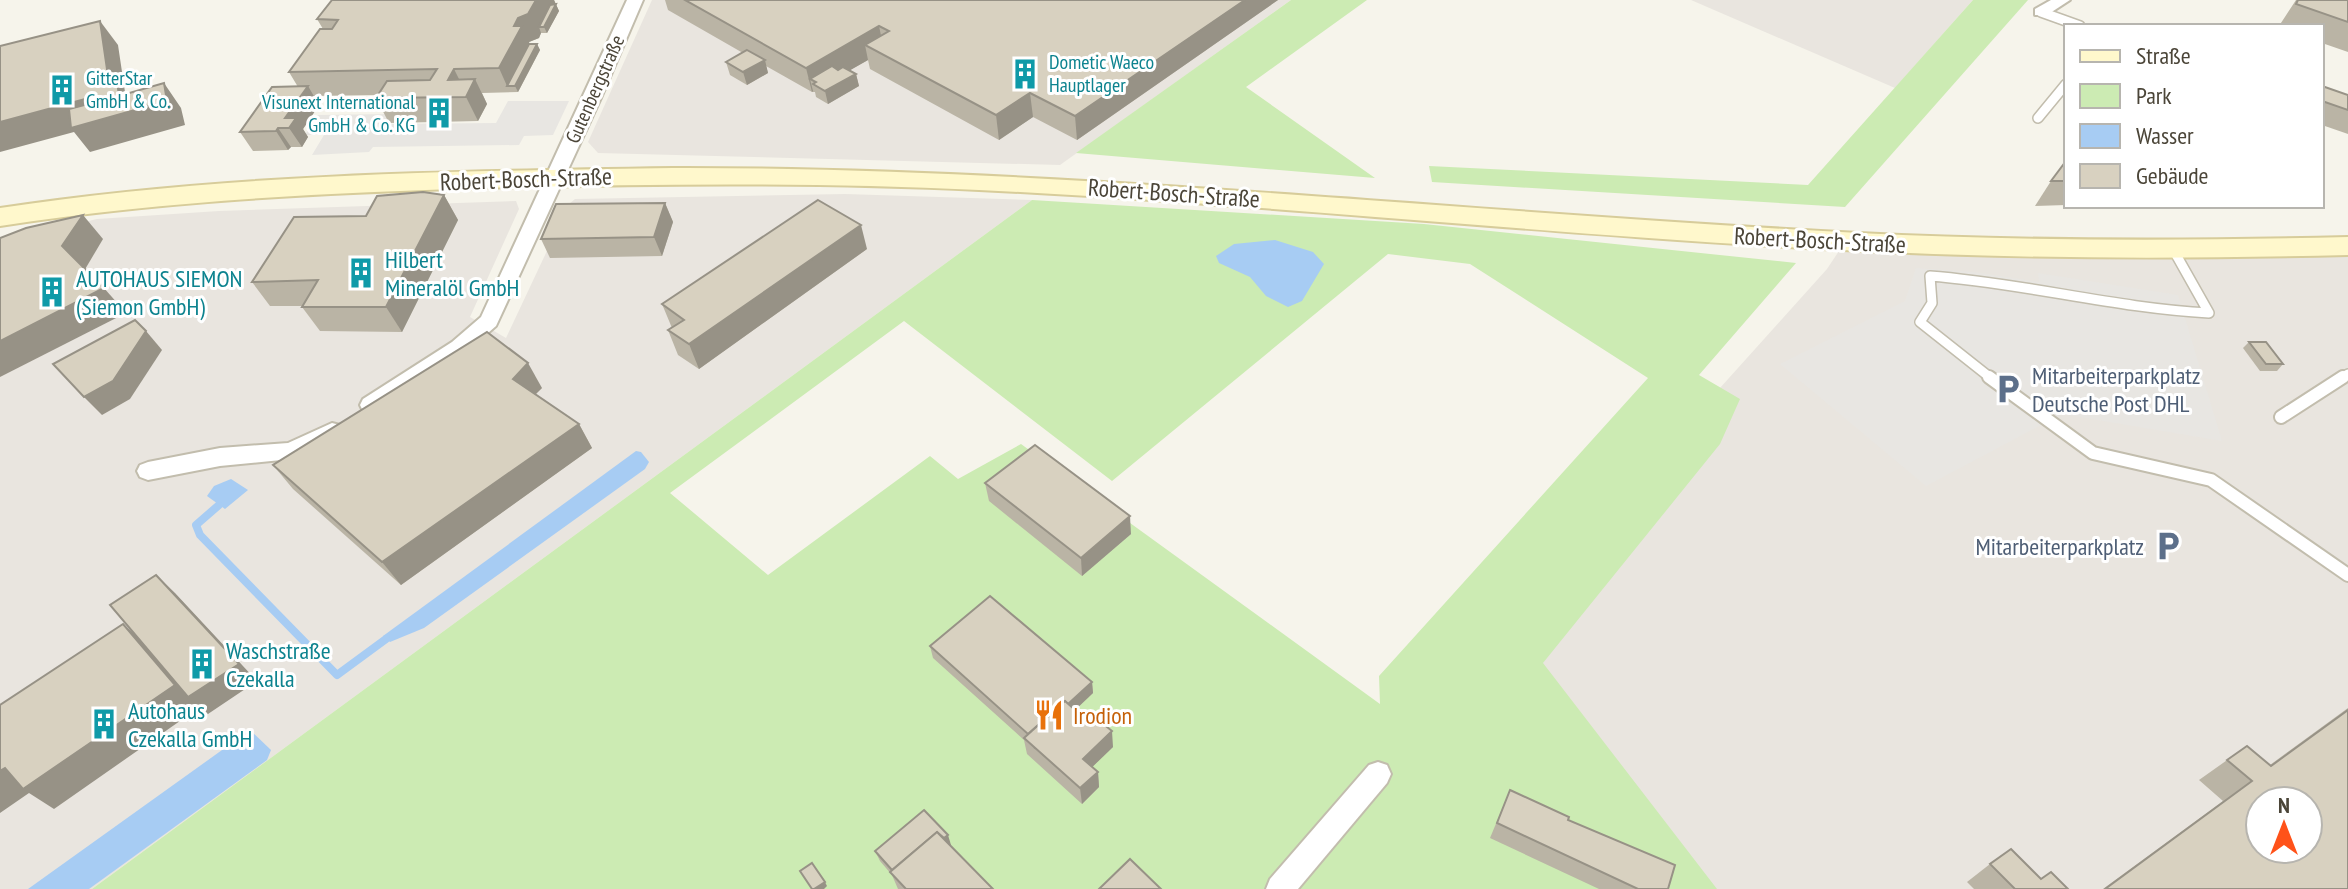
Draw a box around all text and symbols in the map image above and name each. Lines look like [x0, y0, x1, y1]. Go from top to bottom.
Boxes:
legend [2064, 24, 2324, 208]
street label: Gutenbergstraße [560, 31, 630, 147]
text: Straße [2136, 40, 2191, 71]
place label: Dometic Waeco Hauptlager [1049, 49, 1154, 98]
building icon: Dometic Waeco Hauptlager [1008, 57, 1042, 91]
place label: GitterStar GmbH & Co. [86, 65, 171, 114]
building icon: GitterStar GmbH & Co. [45, 73, 79, 107]
text: Park [2136, 80, 2172, 111]
place label: Visunext International GmbH & Co. KG [261, 89, 415, 138]
building icon: Visunext International GmbH & Co. KG [422, 96, 456, 130]
text: Wasser [2136, 120, 2194, 151]
text: Gebäude [2136, 160, 2208, 191]
street label: Robert-Bosch-Straße [440, 161, 612, 197]
street label: Robert-Bosch-Straße [1087, 172, 1261, 214]
street label: Robert-Bosch-Straße [1733, 220, 1907, 260]
place label: Hilbert Mineralöl GmbH [385, 244, 519, 303]
building icon: Hilbert Mineralöl GmbH [344, 256, 378, 290]
place label: AUTOHAUS SIEMON (Siemon GmbH) [76, 263, 243, 322]
building icon: AUTOHAUS SIEMON (Siemon GmbH) [35, 275, 69, 309]
place label: Mitarbeiterparkplatz Deutsche Post DHL [2032, 360, 2201, 419]
parking icon: Mitarbeiterparkplatz Deutsche Post DHL [1991, 372, 2025, 406]
parking icon: Mitarbeiterparkplatz [2151, 529, 2185, 563]
place label: Mitarbeiterparkplatz [1975, 531, 2144, 562]
place label: Waschstraße Czekalla [226, 635, 331, 694]
building icon: Waschstraße Czekalla [185, 647, 219, 681]
place label: Autohaus Czekalla GmbH [128, 695, 252, 754]
restaurant icon: Irodion [1032, 698, 1066, 732]
place label: Irodion [1073, 700, 1132, 731]
building icon: Autohaus Czekalla GmbH [87, 707, 121, 741]
north arrow [2244, 785, 2324, 865]
text: N [2278, 791, 2290, 819]

